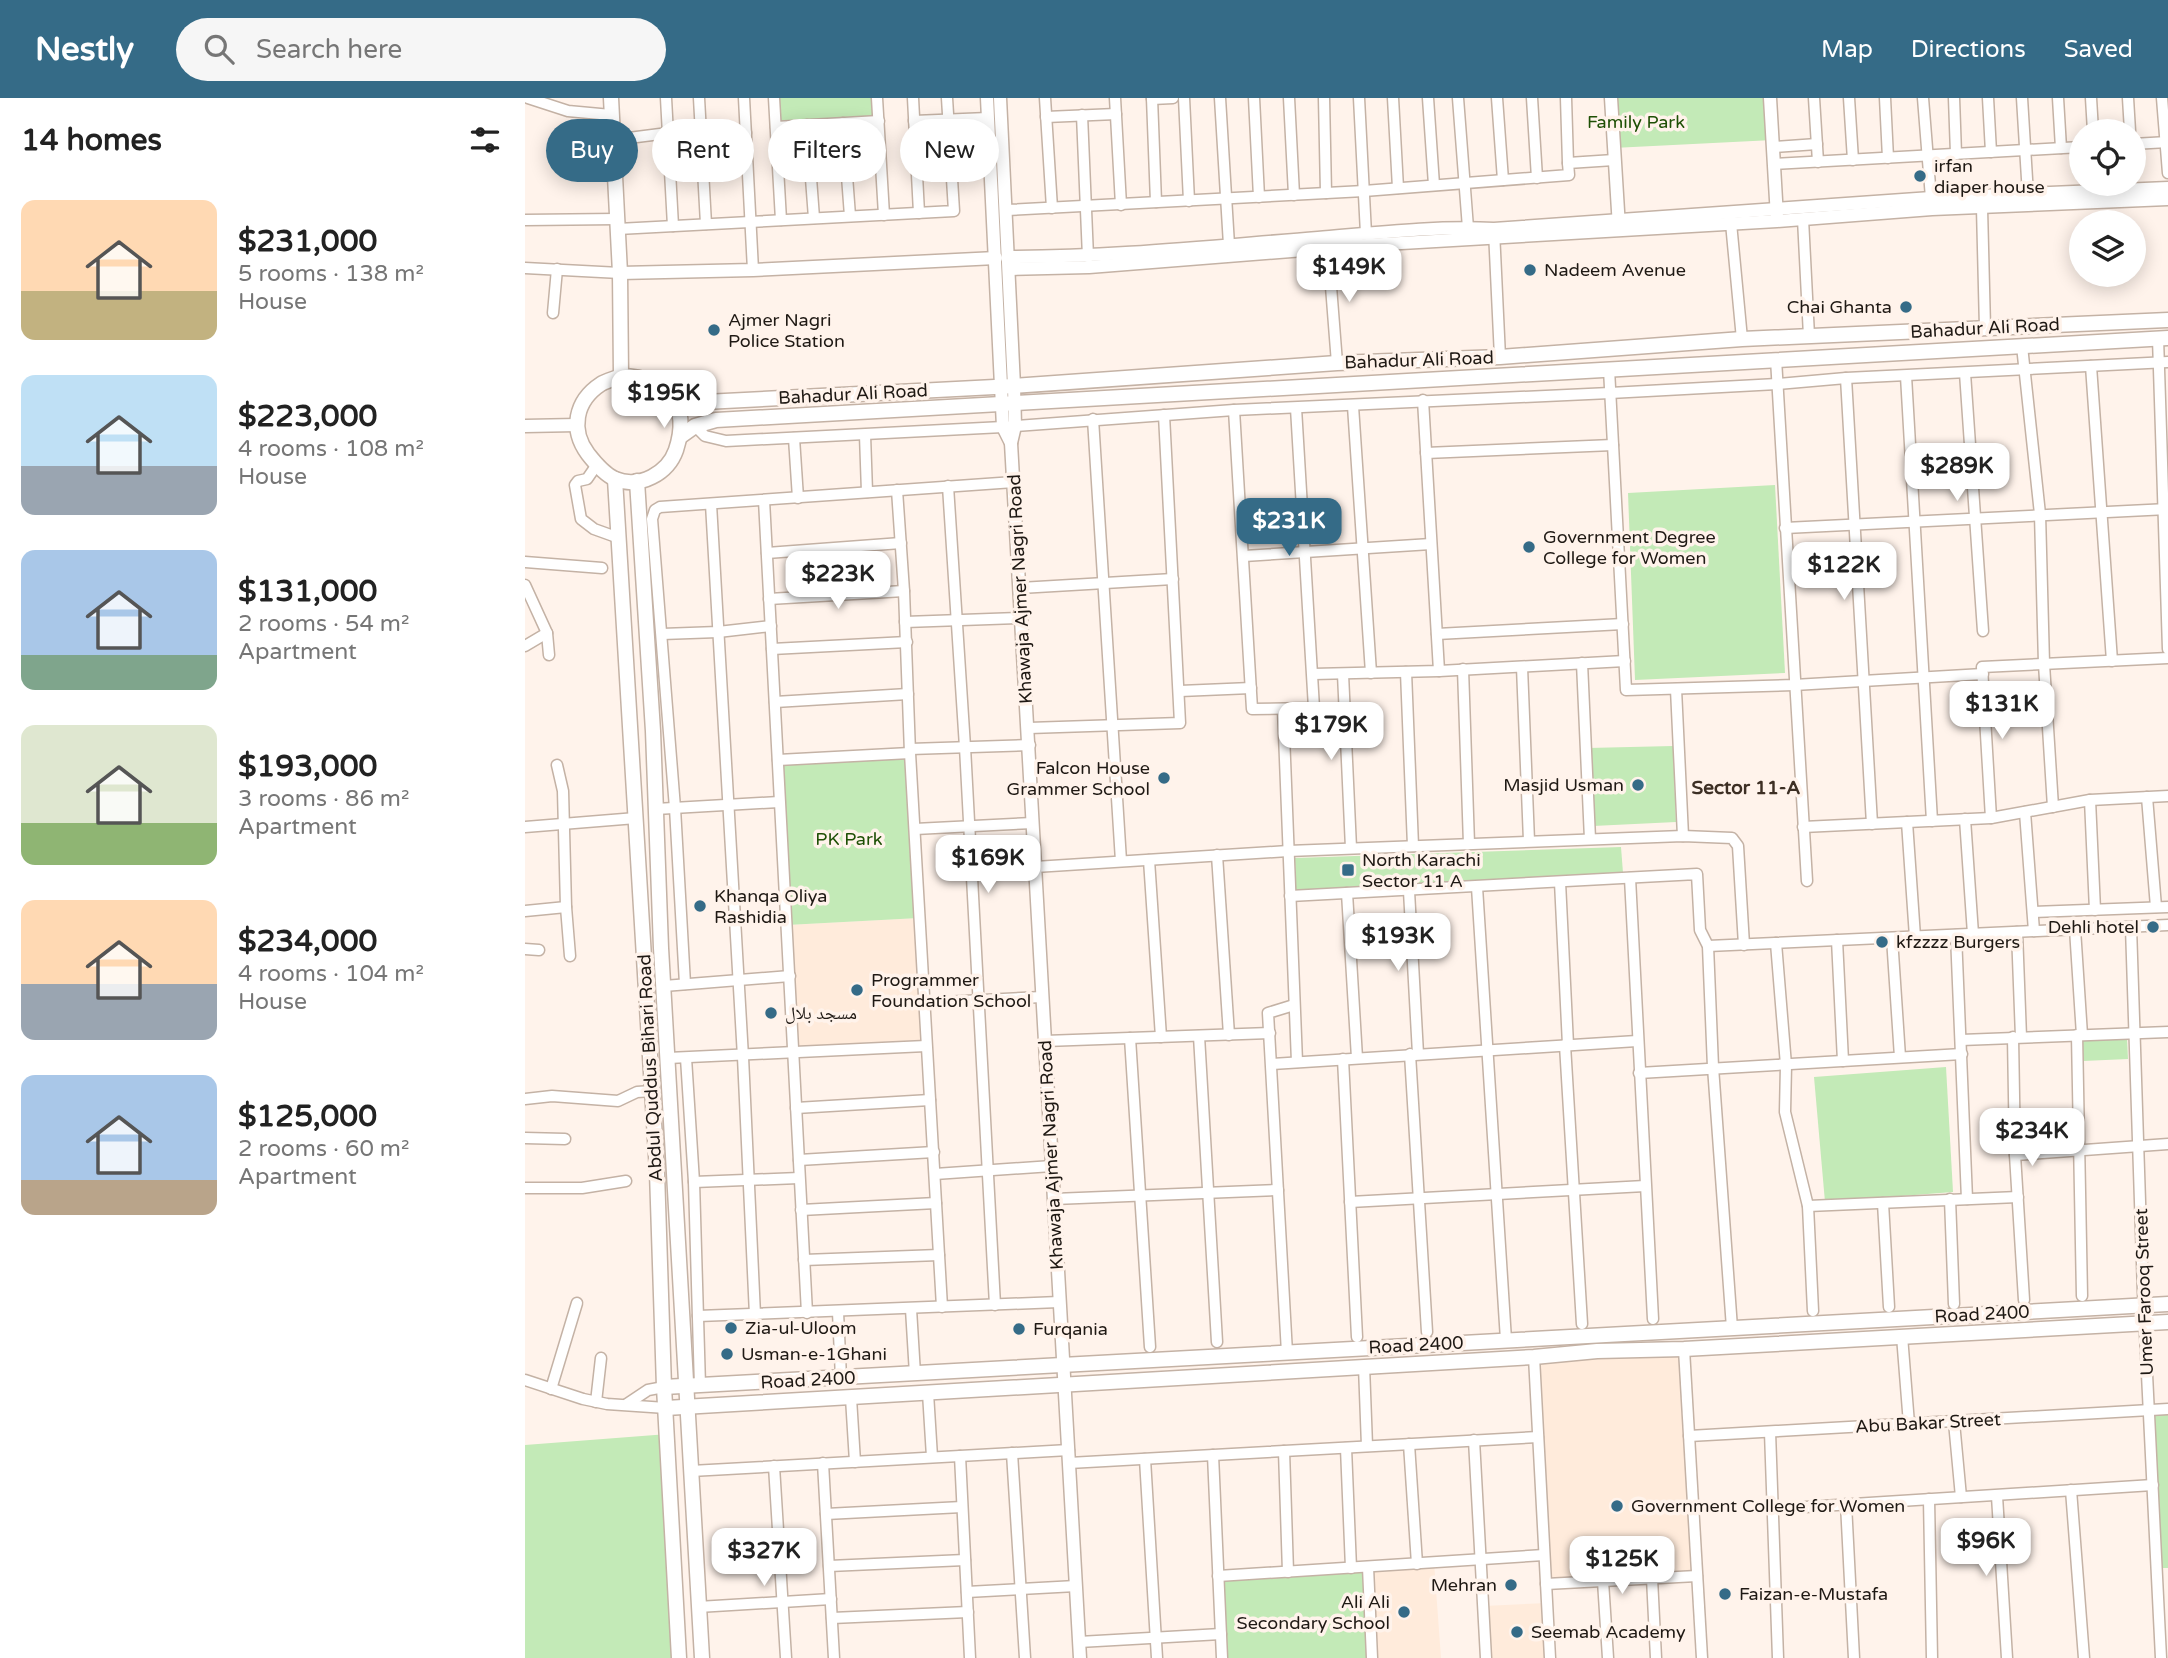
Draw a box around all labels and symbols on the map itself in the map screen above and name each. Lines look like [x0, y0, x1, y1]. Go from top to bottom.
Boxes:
park label: Family Park [1587, 111, 1685, 133]
place label: irfan diaper house [1934, 155, 2045, 198]
marker: irfan diaper house [1912, 168, 1928, 184]
pin: $149K [1300, 244, 1398, 304]
place label: Nadeem Avenue [1544, 259, 1686, 281]
marker: Nadeem Avenue [1522, 262, 1538, 278]
place label: Chai Ghanta [1787, 296, 1892, 318]
marker: Chai Ghanta [1898, 299, 1914, 315]
place label: Ajmer Nagri Police Station [728, 309, 845, 352]
street label: Bahadur Ali Road [1910, 313, 2060, 343]
marker: Ajmer Nagri Police Station [706, 322, 722, 338]
street label: Bahadur Ali Road [1344, 346, 1494, 374]
pin: $195K [615, 370, 713, 430]
street label: Bahadur Ali Road [778, 379, 928, 409]
pin: $289K [1908, 444, 2006, 503]
street label: Khawaja Ajmer Nagri Road [1003, 474, 1037, 704]
pin: $231K [1240, 498, 1338, 558]
place label: Government Degree College for Women [1543, 526, 1716, 569]
marker: Government Degree College for Women [1521, 539, 1537, 555]
pin: $122K [1795, 542, 1893, 602]
pin: $223K [789, 552, 887, 611]
pin: $131K [1953, 682, 2051, 741]
pin: $179K [1282, 702, 1380, 762]
place label: Falcon House Grammer School [1007, 757, 1150, 800]
marker: Falcon House Grammer School [1156, 770, 1172, 786]
place label: Masjid Usman [1503, 774, 1624, 796]
marker: Masjid Usman [1630, 777, 1646, 793]
district label: Sector 11-A [1691, 777, 1801, 799]
park label: PK Park [815, 828, 883, 850]
pin: $169K [939, 836, 1037, 895]
place label: North Karachi Sector 11 A [1362, 849, 1481, 892]
marker: North Karachi Sector 11 A [1340, 862, 1356, 878]
place label: Khanqa Oliya Rashidia [714, 885, 827, 928]
marker: Khanqa Oliya Rashidia [692, 898, 708, 914]
pin: $193K [1349, 914, 1447, 973]
place label: Dehli hotel [2048, 916, 2139, 938]
marker: Dehli hotel [2145, 919, 2161, 935]
place label: kfzzzz Burgers [1896, 931, 2020, 953]
marker: kfzzzz Burgers [1874, 934, 1890, 950]
street label: Abdul Quddus Bihari Road [633, 954, 667, 1182]
place label: Programmer Foundation School [871, 969, 1031, 1012]
marker: Programmer Foundation School [849, 982, 865, 998]
place label: مسجد بلال [785, 1002, 857, 1024]
marker: مسجد بلال [763, 1005, 779, 1021]
street label: Khawaja Ajmer Nagri Road [1034, 1040, 1068, 1270]
pin: $234K [1983, 1108, 2081, 1168]
street label: Umer Farooq Street [2130, 1208, 2158, 1376]
street label: Road 2400 [1934, 1301, 2030, 1327]
place label: Zia-ul-Uloom [745, 1317, 856, 1339]
place label: Furqania [1033, 1318, 1108, 1340]
marker: Zia-ul-Uloom [723, 1320, 739, 1336]
marker: Furqania [1011, 1321, 1027, 1337]
street label: Road 2400 [1368, 1332, 1464, 1358]
place label: Usman-e-1Ghani [741, 1343, 887, 1365]
marker: Usman-e-1Ghani [719, 1346, 735, 1362]
street label: Road 2400 [760, 1367, 856, 1393]
street label: Abu Bakar Street [1855, 1408, 2001, 1438]
place label: Government College for Women [1631, 1495, 1905, 1517]
marker: Government College for Women [1609, 1498, 1625, 1514]
pin: $96K [1945, 1518, 2027, 1578]
pin: $327K [715, 1528, 813, 1588]
pin: $125K [1573, 1536, 1671, 1596]
place label: Mehran [1431, 1574, 1497, 1596]
marker: Mehran [1503, 1577, 1519, 1593]
place label: Faizan-e-Mustafa [1739, 1583, 1888, 1605]
marker: Faizan-e-Mustafa [1717, 1586, 1733, 1602]
place label: Ali Ali Secondary School [1237, 1591, 1390, 1634]
marker: Ali Ali Secondary School [1396, 1604, 1412, 1620]
place label: Seemab Academy [1531, 1621, 1686, 1643]
marker: Seemab Academy [1509, 1624, 1525, 1640]

